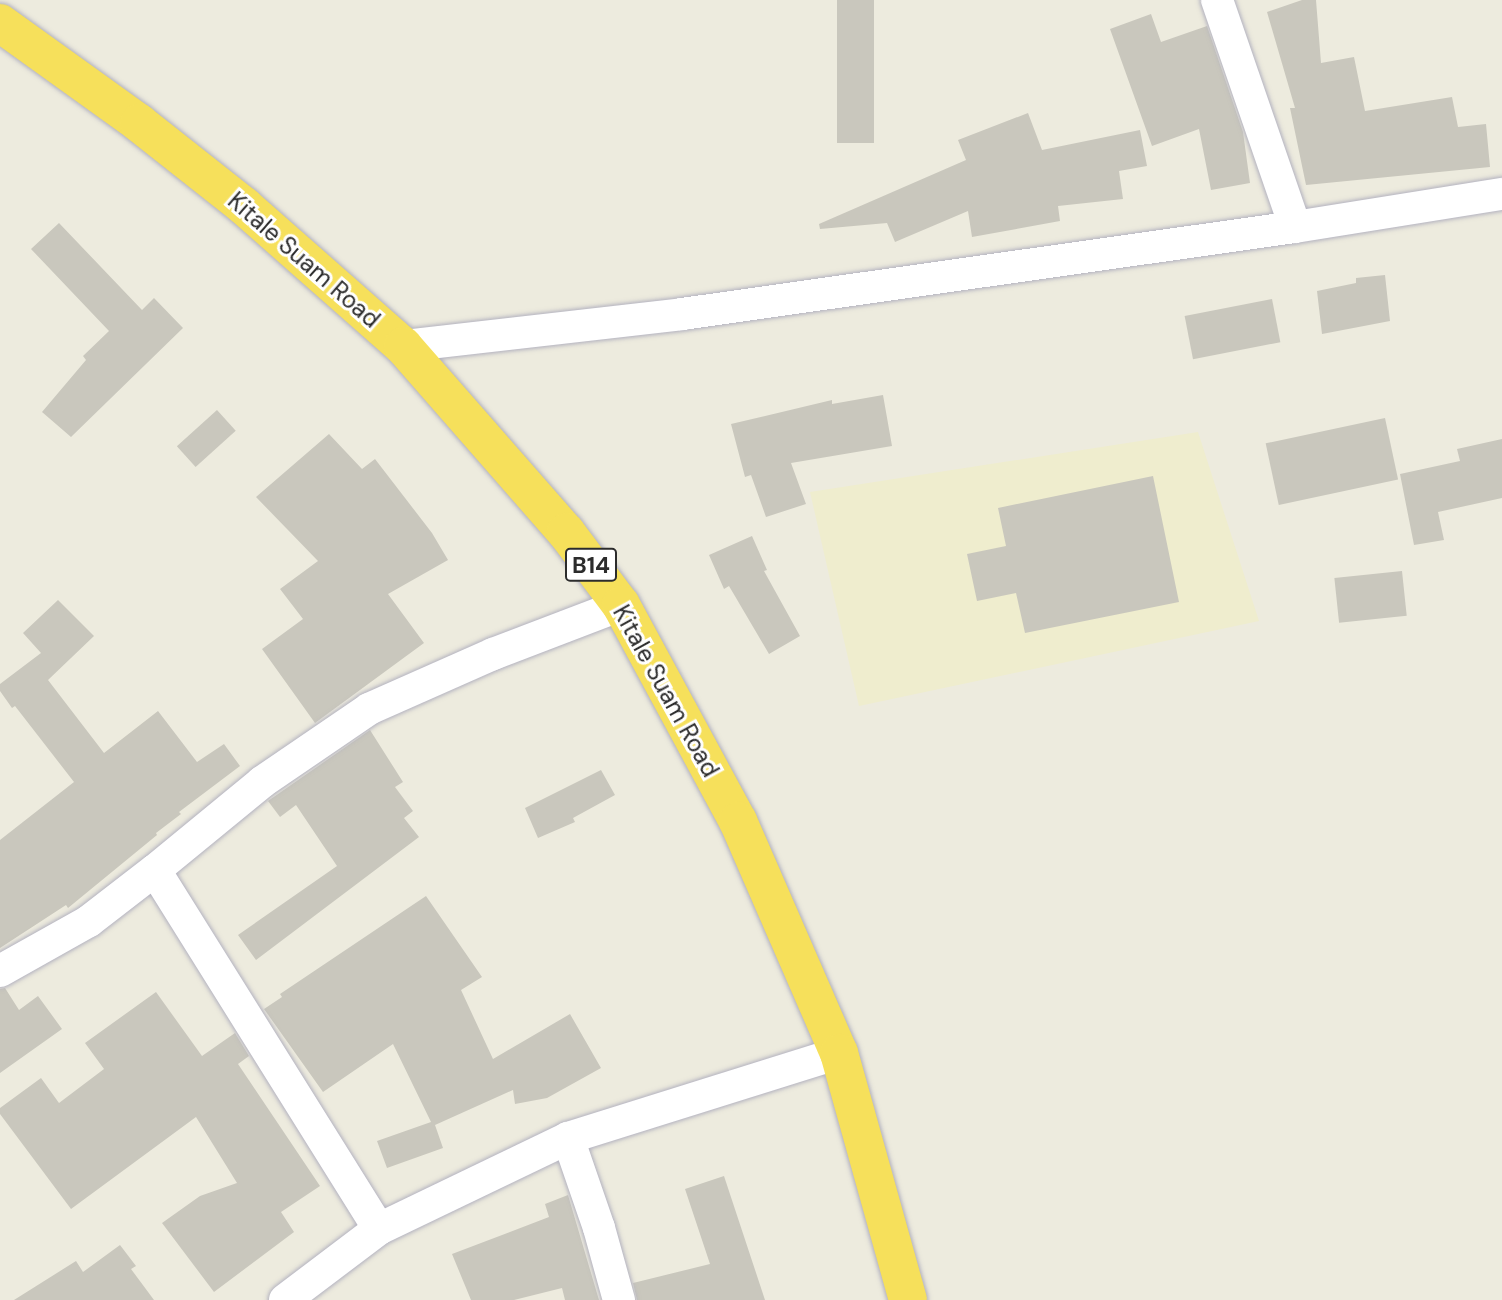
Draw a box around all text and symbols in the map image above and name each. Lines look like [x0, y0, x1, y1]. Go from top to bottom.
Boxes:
street label: Kitale Suam Road [222, 186, 386, 334]
road number: B14 [565, 545, 617, 584]
street label: Kitale Suam Road [607, 600, 725, 782]

